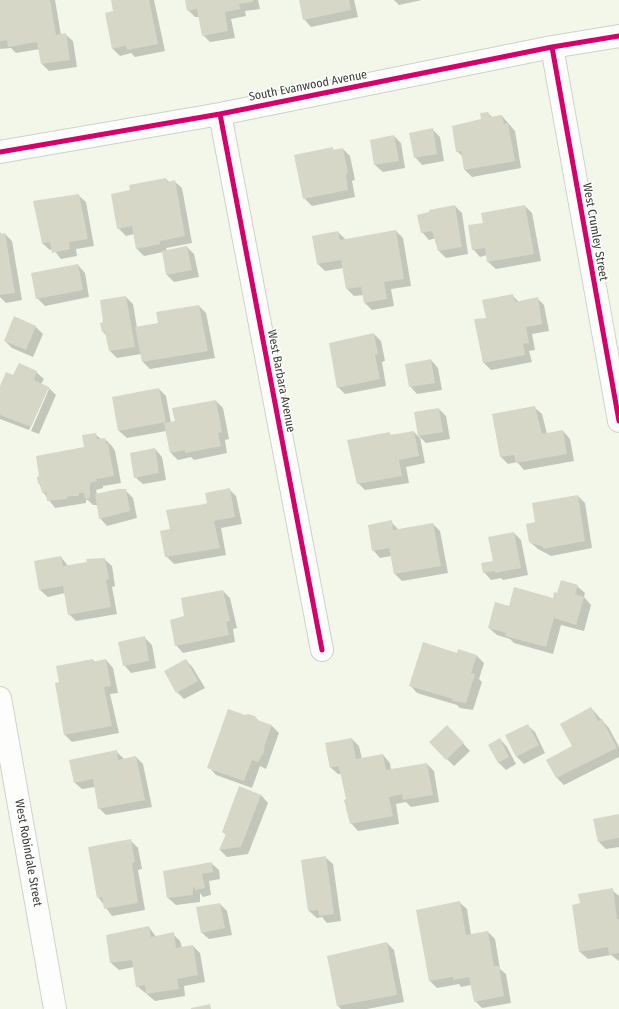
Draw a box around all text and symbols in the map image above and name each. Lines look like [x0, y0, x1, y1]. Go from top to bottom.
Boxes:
street label: South Evanwood Avenue [248, 67, 368, 105]
street label: West Crumley Street [579, 182, 611, 282]
street label: West Barbara Avenue [264, 329, 298, 433]
street label: West Robindale Street [11, 798, 45, 908]

